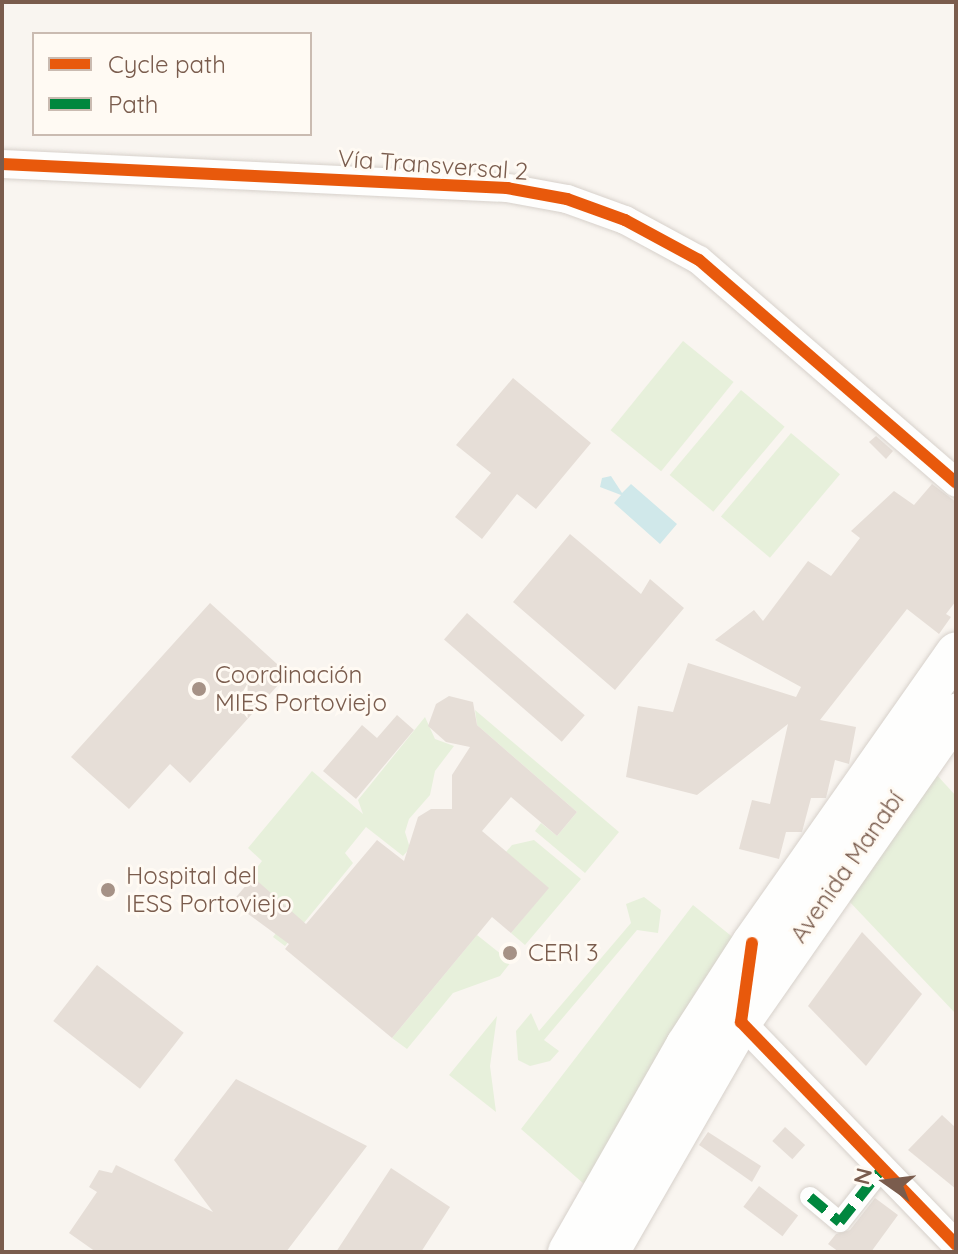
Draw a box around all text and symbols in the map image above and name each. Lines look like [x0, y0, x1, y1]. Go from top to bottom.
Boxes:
legend [32, 32, 312, 136]
text: Cycle path [108, 49, 226, 79]
text: Path [108, 89, 159, 119]
street label: Vía Transversal 2 [337, 144, 529, 186]
place label: Coordinación MIES Portoviejo [215, 661, 387, 717]
marker: Coordinación MIES Portoviejo [190, 680, 208, 698]
street label: Avenida Manabí [784, 786, 910, 948]
place label: Hospital del IESS Portoviejo [126, 862, 292, 918]
marker: Hospital del IESS Portoviejo [97, 879, 119, 901]
place label: CERI 3 [528, 939, 599, 967]
marker: CERI 3 [499, 942, 521, 964]
north arrow [846, 1142, 926, 1222]
text: N [847, 1165, 878, 1187]

